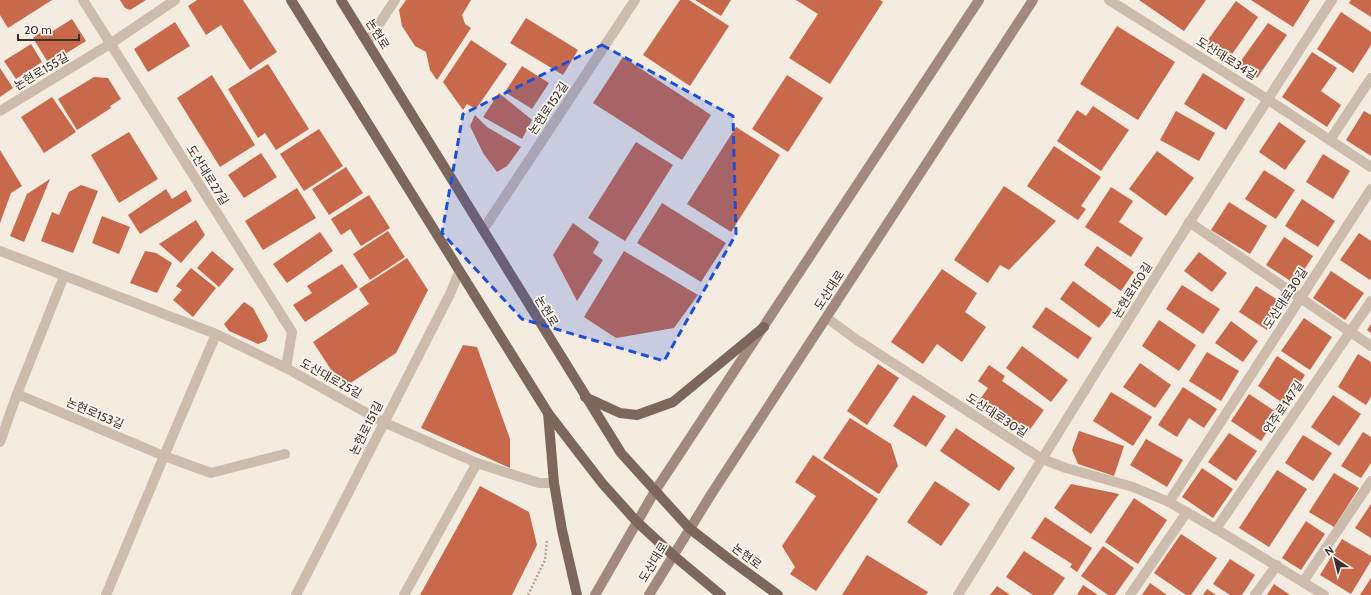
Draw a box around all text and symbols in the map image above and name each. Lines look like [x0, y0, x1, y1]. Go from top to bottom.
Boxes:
scale bar [18, 16, 79, 42]
street label: 논현로 [363, 16, 393, 52]
text: 20 m [24, 22, 52, 37]
street label: 도산대로34길 [1194, 33, 1260, 83]
street label: 논현로155길 [11, 49, 71, 93]
street label: 논현로152길 [525, 79, 571, 137]
street label: 도산대로27길 [184, 142, 232, 208]
street label: 논현로150길 [1109, 259, 1155, 321]
street label: 도산대로30길 [1260, 265, 1310, 331]
street label: 도산대로 [811, 267, 847, 313]
street label: 논현로 [532, 293, 562, 329]
street label: 도산대로25길 [298, 355, 364, 401]
street label: 언주로147길 [1260, 378, 1306, 436]
street label: 도산대로30길 [964, 390, 1030, 440]
street label: 논현로153길 [64, 394, 126, 432]
street label: 논현로151길 [346, 399, 386, 457]
street label: 도산대로 [635, 539, 671, 585]
north arrow [1315, 539, 1355, 579]
street label: 논현로 [729, 540, 765, 572]
text: N [1322, 543, 1336, 559]

